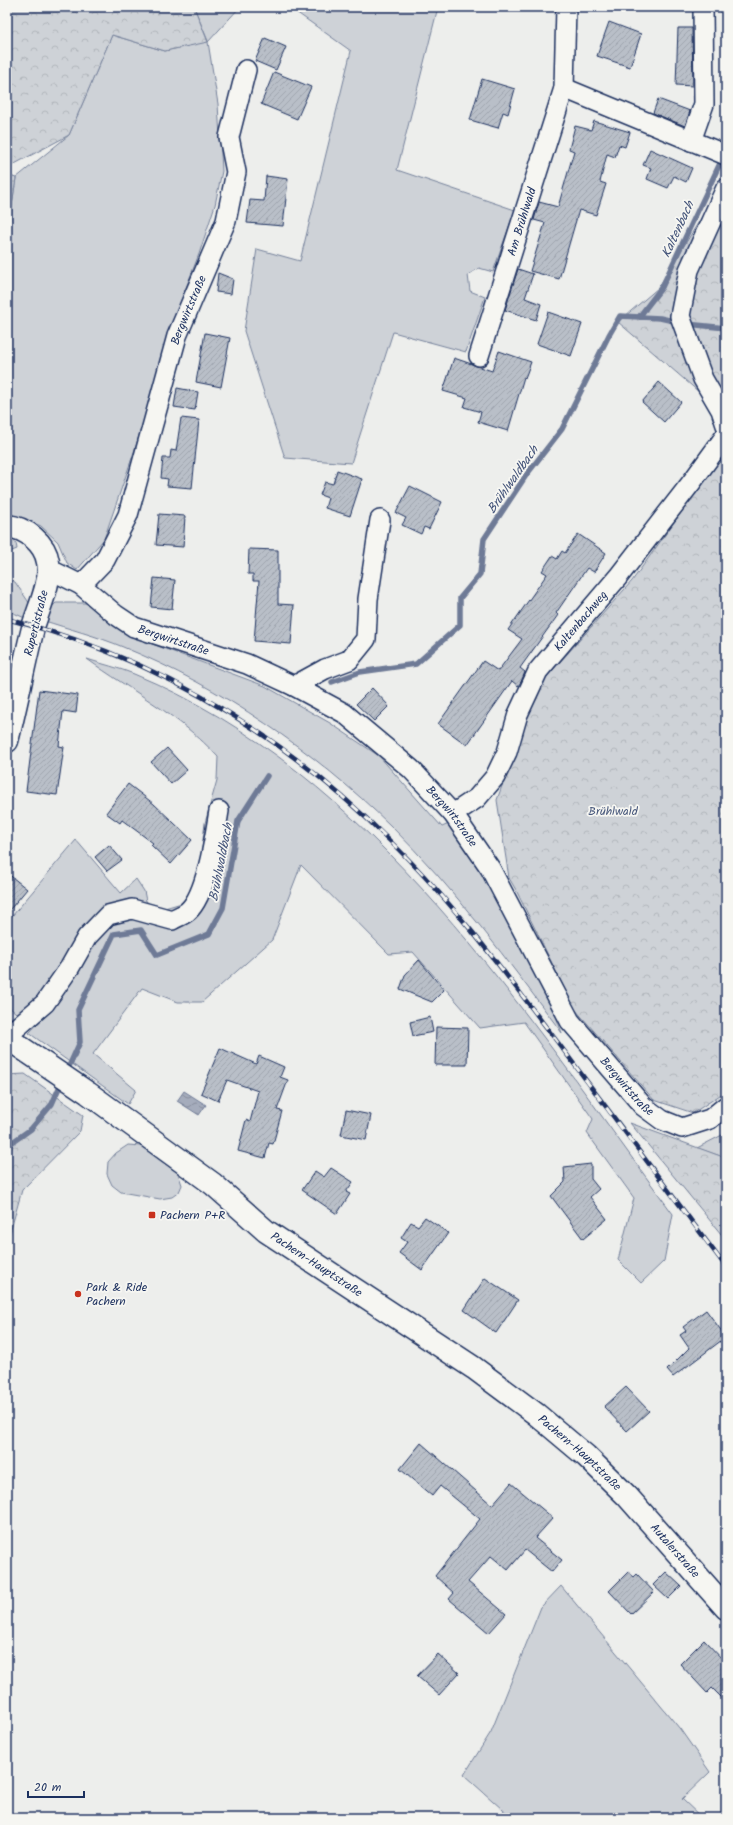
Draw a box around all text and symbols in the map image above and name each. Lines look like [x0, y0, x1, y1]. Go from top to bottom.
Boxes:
street label: Am Brühlwald [502, 184, 542, 259]
water label: Kaltenbach [656, 197, 701, 261]
street label: Bergwirtstraße [166, 272, 212, 347]
water label: Brühlwaldbach [482, 441, 545, 518]
street label: Kaltenbachweg [549, 586, 613, 656]
street label: Rupertistraße [19, 588, 54, 658]
street label: Bergwirtstraße [135, 620, 212, 661]
street label: Bergwirtstraße [421, 781, 482, 852]
park label: Brühlwald [588, 802, 639, 821]
water label: Brühlwaldbach [204, 820, 240, 903]
street label: Bergwirtstraße [595, 1053, 658, 1121]
place label: Pachern P+R [160, 1206, 225, 1225]
marker: Pachern P+R [147, 1210, 157, 1220]
street label: Pachern-Hauptstraße [266, 1227, 367, 1302]
place label: Park & Ride Pachern [86, 1278, 148, 1311]
marker: Park & Ride Pachern [73, 1289, 83, 1299]
street label: Pachern-Hauptstraße [533, 1410, 626, 1496]
street label: Autalerstraße [645, 1519, 705, 1583]
scale bar [28, 1773, 84, 1799]
text: 20 m [34, 1778, 62, 1797]

